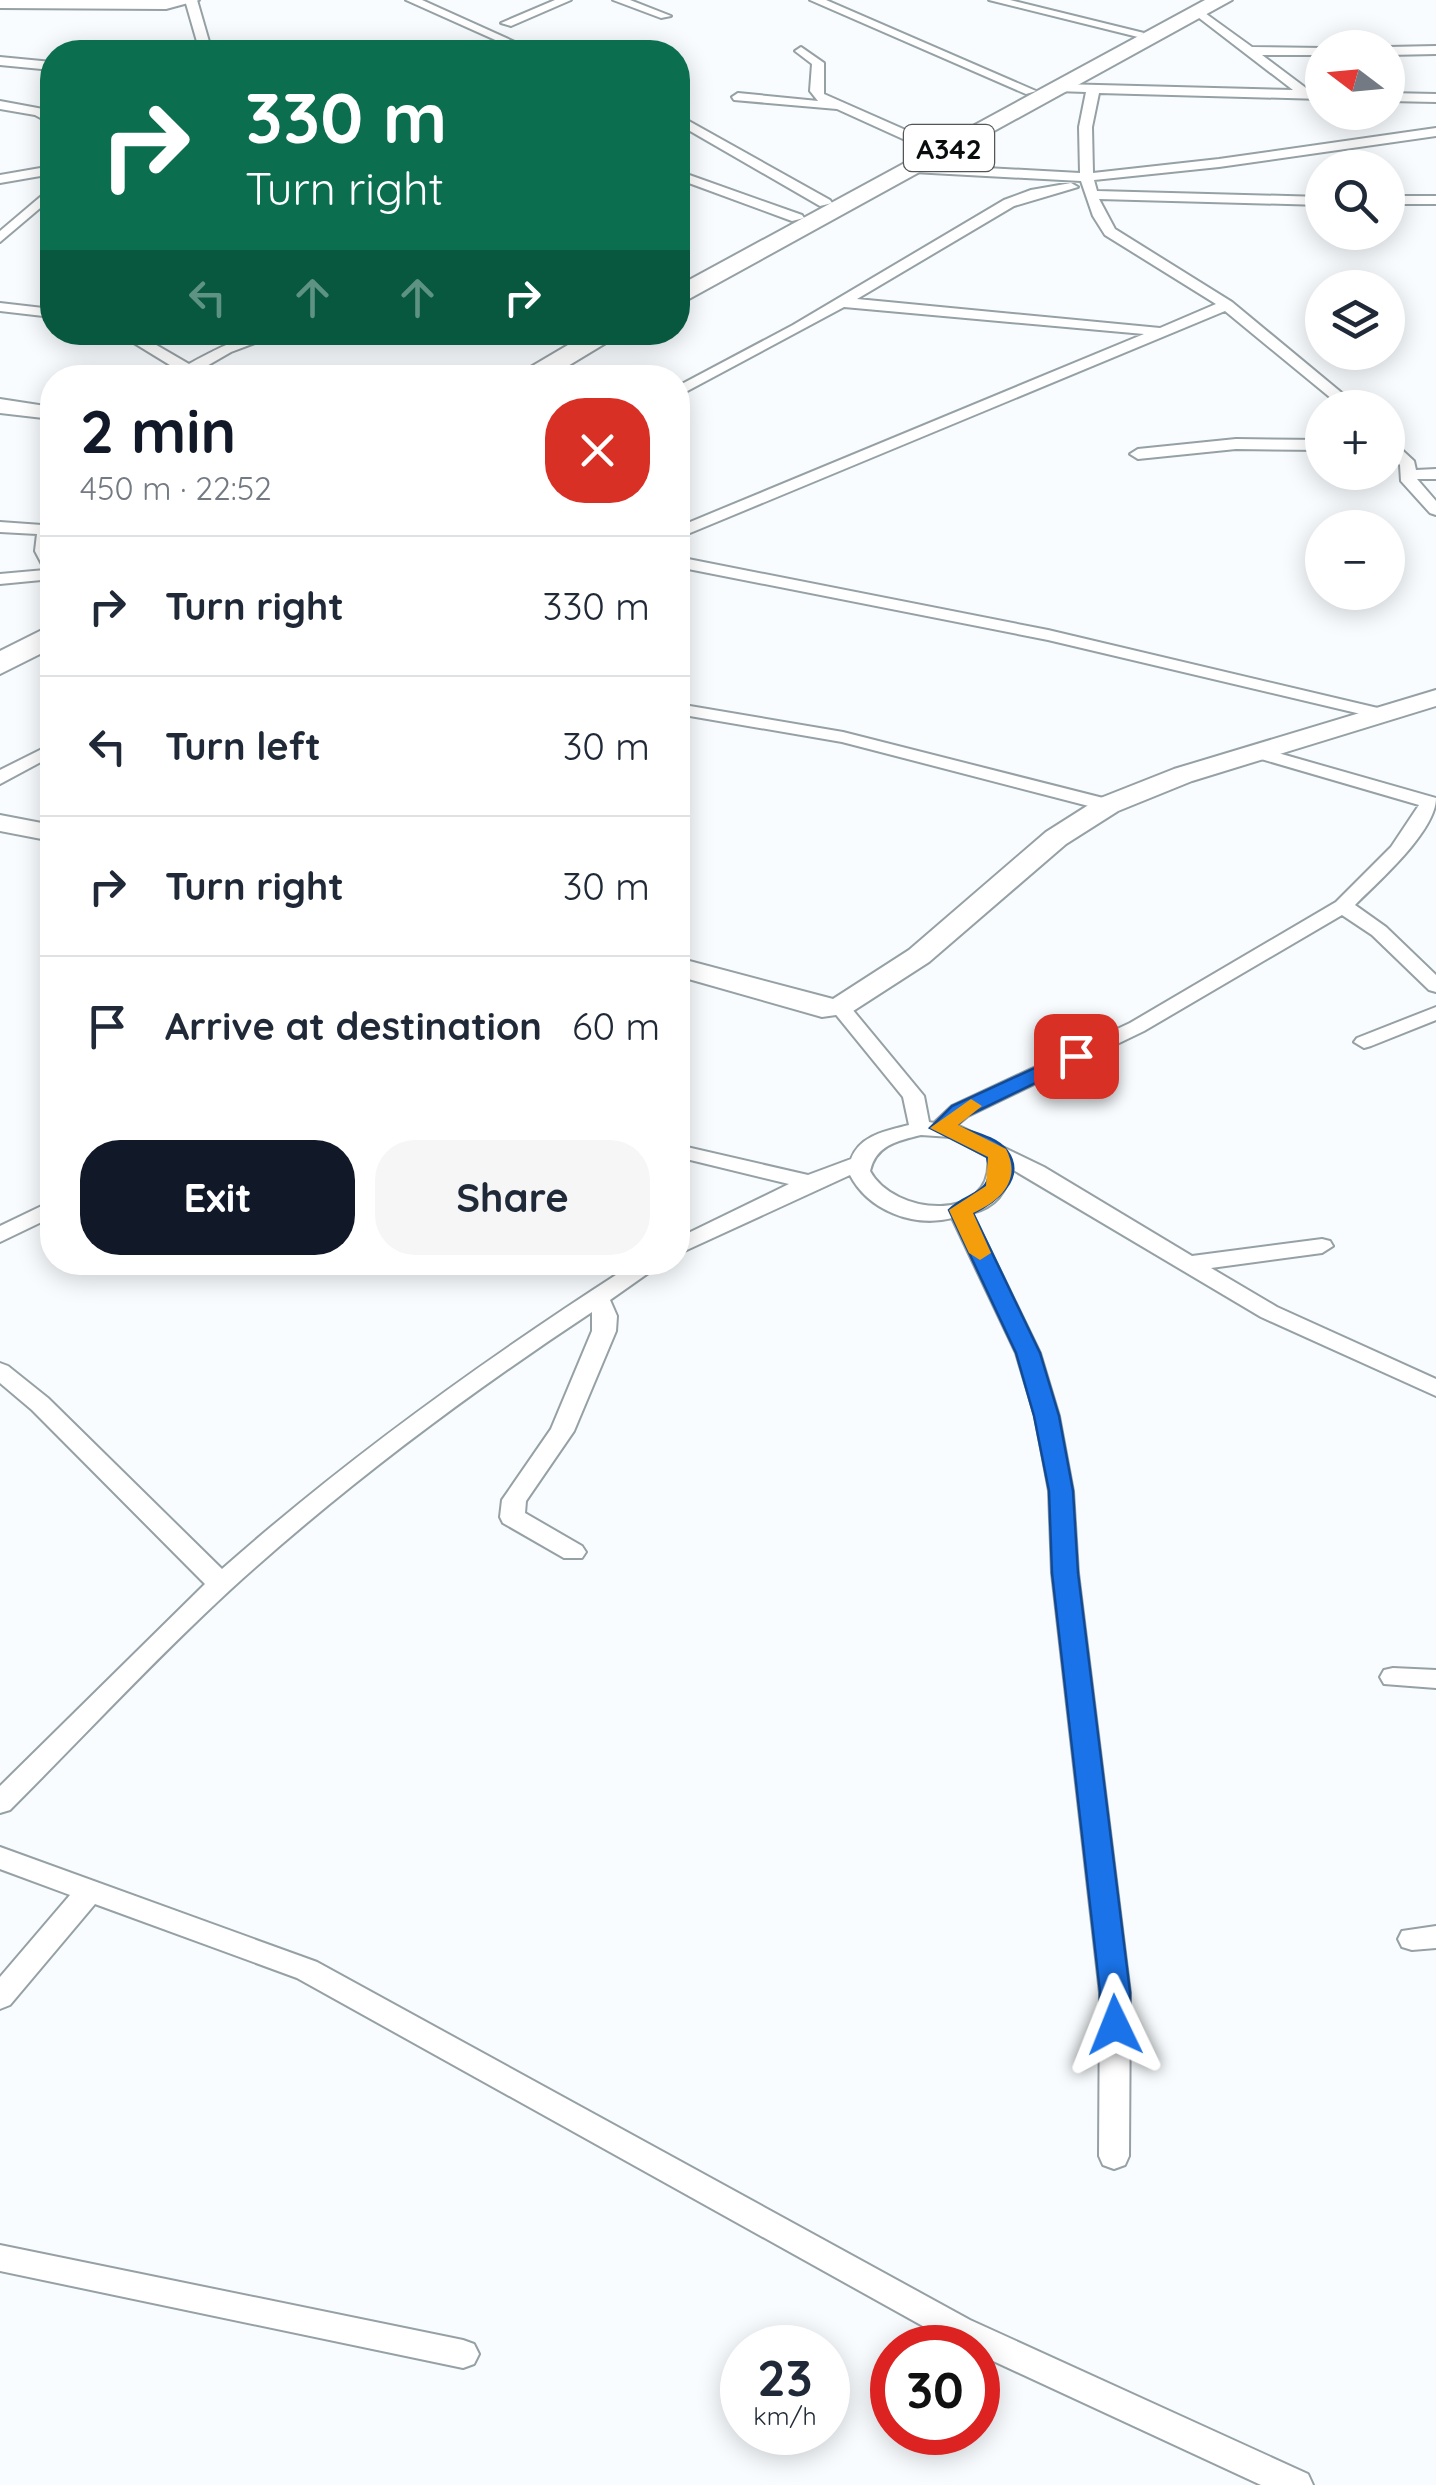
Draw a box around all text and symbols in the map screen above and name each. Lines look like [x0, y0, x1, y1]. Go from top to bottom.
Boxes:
north arrow [1305, 30, 1405, 130]
map controls [1305, 30, 1405, 610]
text: 330 m [245, 73, 447, 161]
icon: right [80, 80, 210, 210]
road number: A342 [904, 125, 994, 171]
button: search [1305, 150, 1405, 250]
text: Turn right [245, 160, 444, 216]
icon: left [180, 270, 235, 325]
icon: ahead [285, 270, 340, 325]
icon: ahead [390, 270, 445, 325]
icon: right [495, 270, 550, 325]
button: layers [1305, 270, 1405, 370]
button: + [1305, 390, 1405, 490]
text: 2 min [80, 393, 236, 468]
button: close [545, 398, 650, 503]
text: 450 m · 22:52 [80, 468, 272, 508]
button: − [1305, 510, 1405, 610]
icon: right [80, 579, 135, 634]
text: Turn right [165, 582, 344, 630]
text: 330 m [543, 582, 650, 630]
icon: left [80, 719, 135, 774]
text: Turn left [165, 722, 321, 770]
text: 30 m [562, 722, 650, 770]
icon: right [80, 859, 135, 914]
text: Turn right [165, 862, 344, 910]
text: 30 m [562, 862, 650, 910]
icon: arrive [80, 999, 135, 1054]
text: Arrive at destination [165, 1002, 542, 1050]
text: 60 m [572, 1002, 660, 1050]
pin [1034, 1014, 1119, 1099]
icon: arrive [1049, 1029, 1104, 1084]
button: Exit [80, 1140, 355, 1255]
button: Share [375, 1140, 650, 1255]
position arrow [1063, 1973, 1167, 2077]
speed limit sign: 30 [870, 2325, 1000, 2455]
text: 23 [757, 2346, 813, 2409]
text: km/h [753, 2400, 817, 2431]

